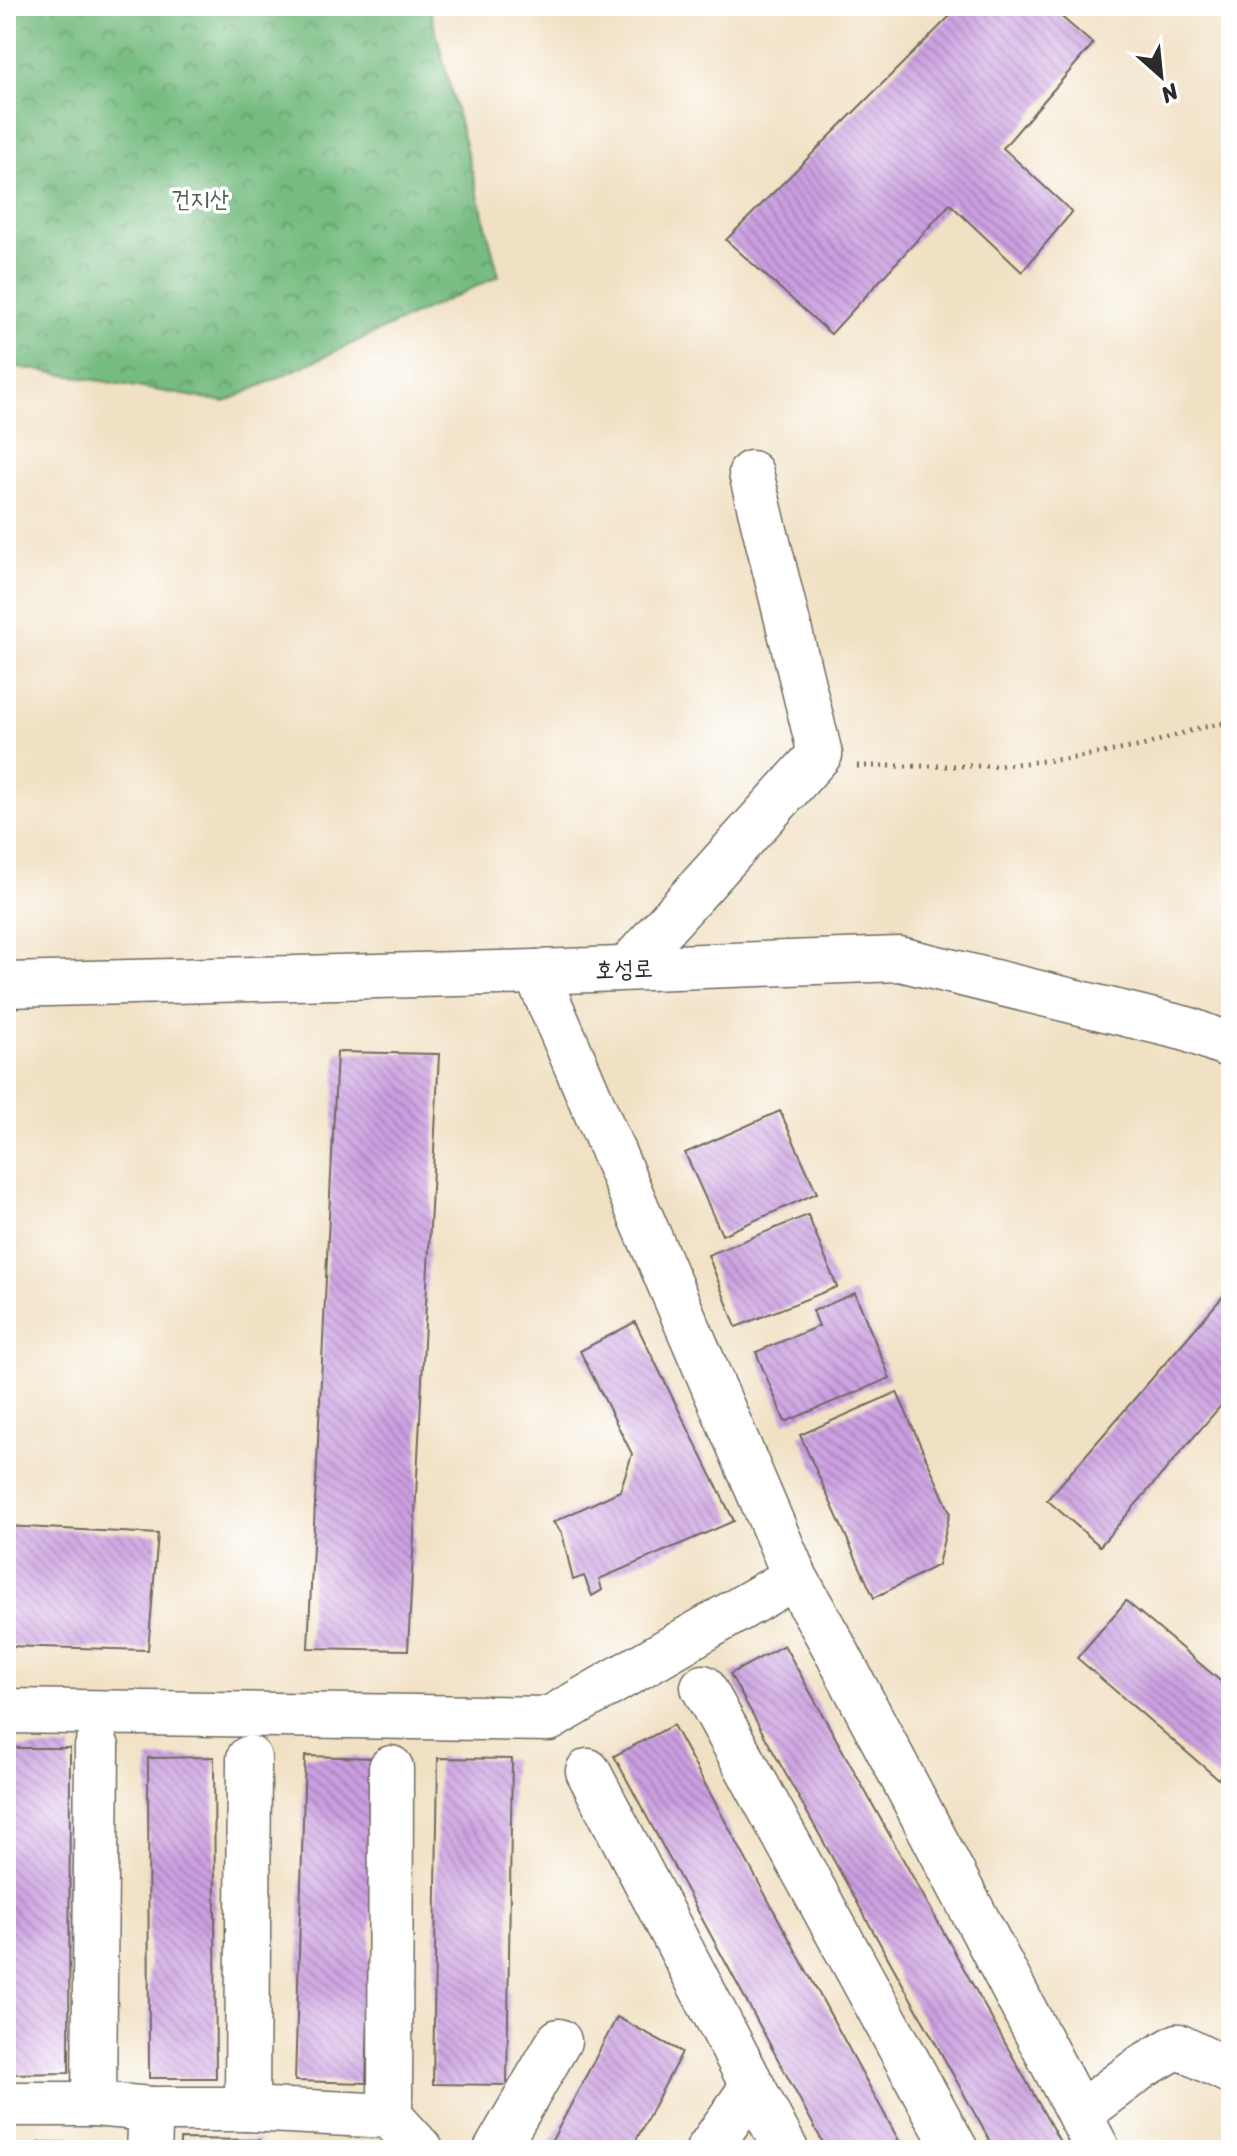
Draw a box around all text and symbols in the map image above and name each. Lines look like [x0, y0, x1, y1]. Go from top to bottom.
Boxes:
north arrow [1121, 36, 1201, 116]
text: N [1154, 72, 1186, 115]
park label: 건지산 [171, 178, 229, 220]
street label: 호성로 [594, 947, 654, 991]

